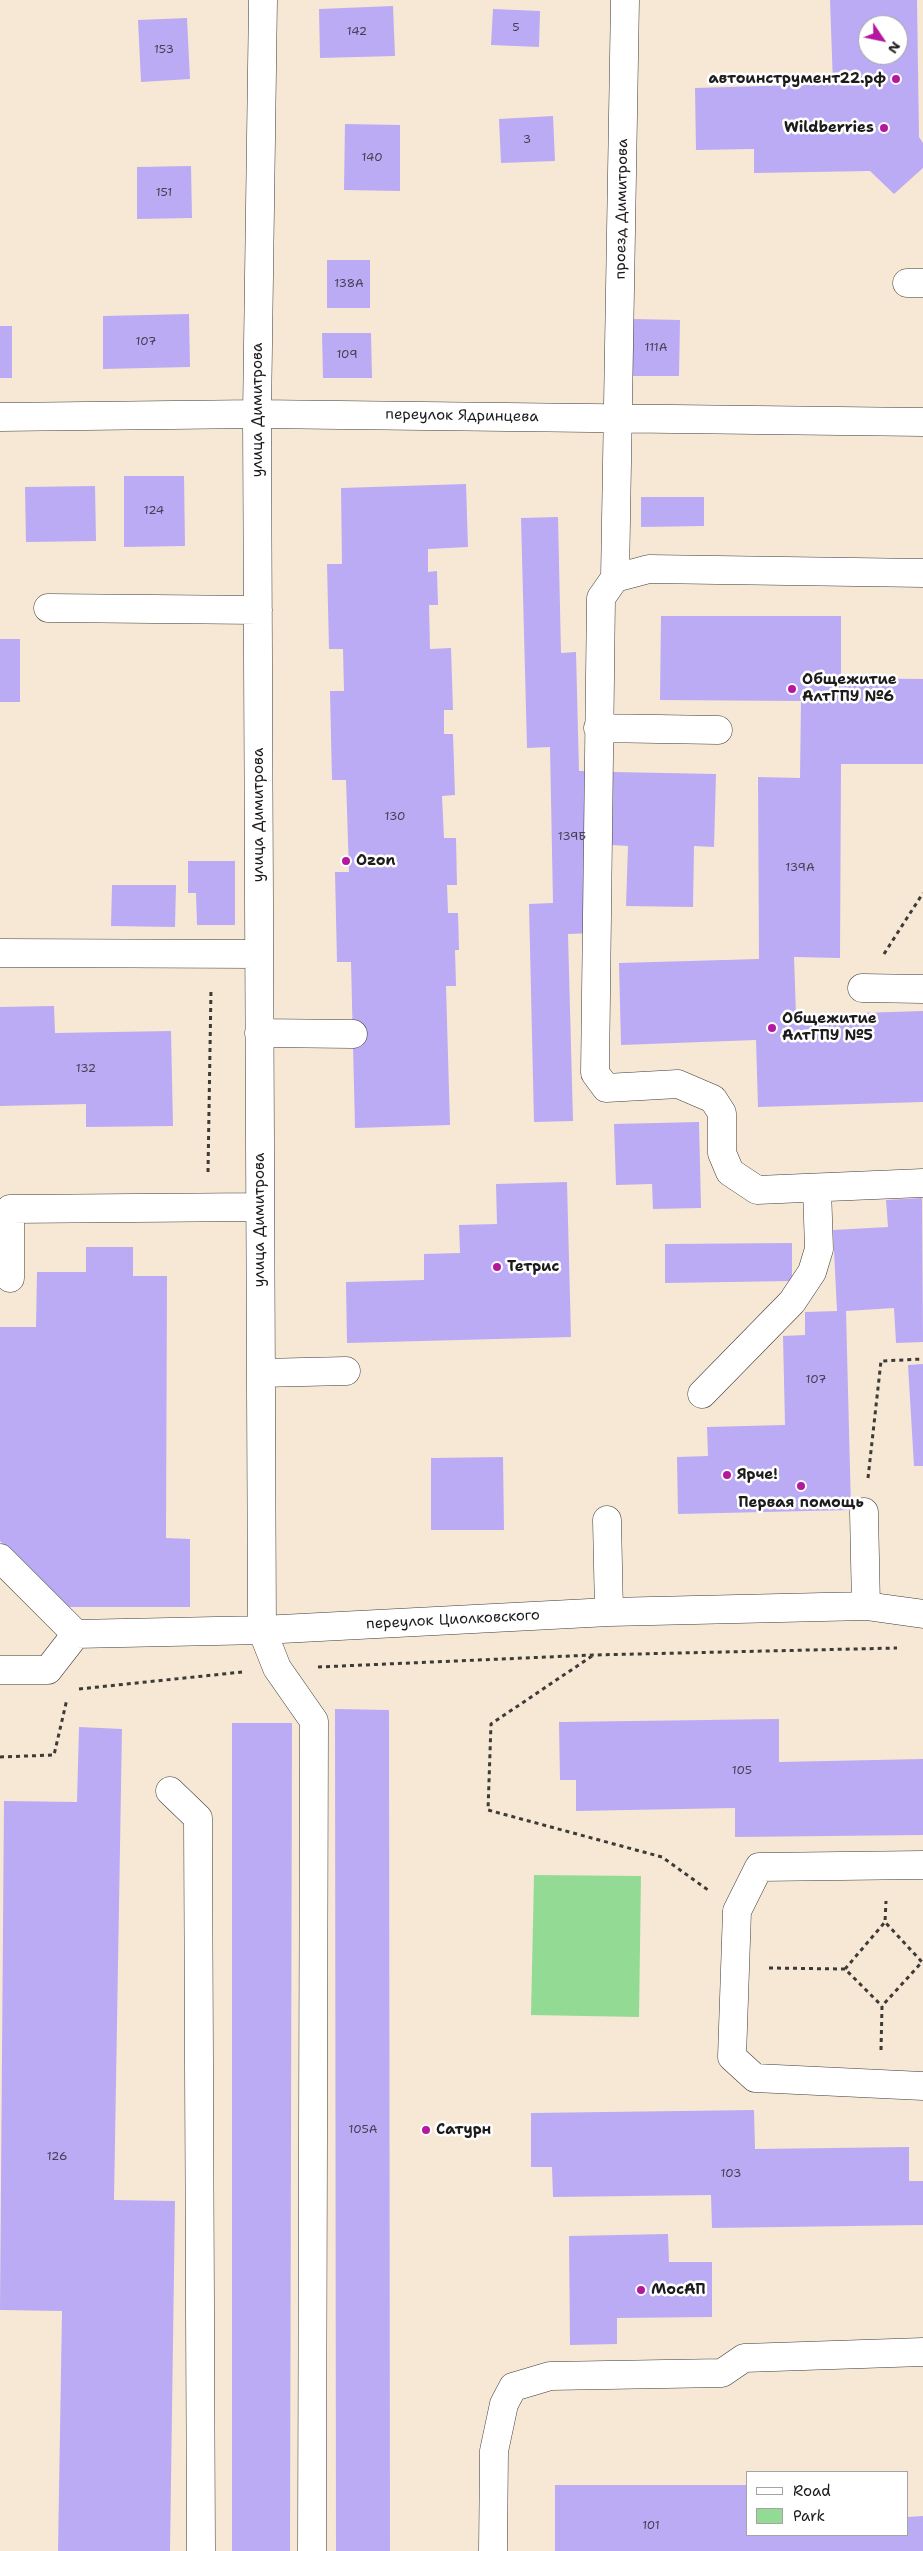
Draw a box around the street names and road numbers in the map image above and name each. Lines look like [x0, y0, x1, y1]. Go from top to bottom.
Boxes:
street label: проезд Димитрова [612, 138, 632, 280]
street label: улица Димитрова [249, 343, 267, 477]
street label: переулок Ядринцева [385, 406, 539, 426]
street label: улица Димитрова [250, 748, 268, 882]
street label: улица Димитрова [251, 1153, 269, 1287]
street label: переулок Циолковского [366, 1606, 540, 1634]

